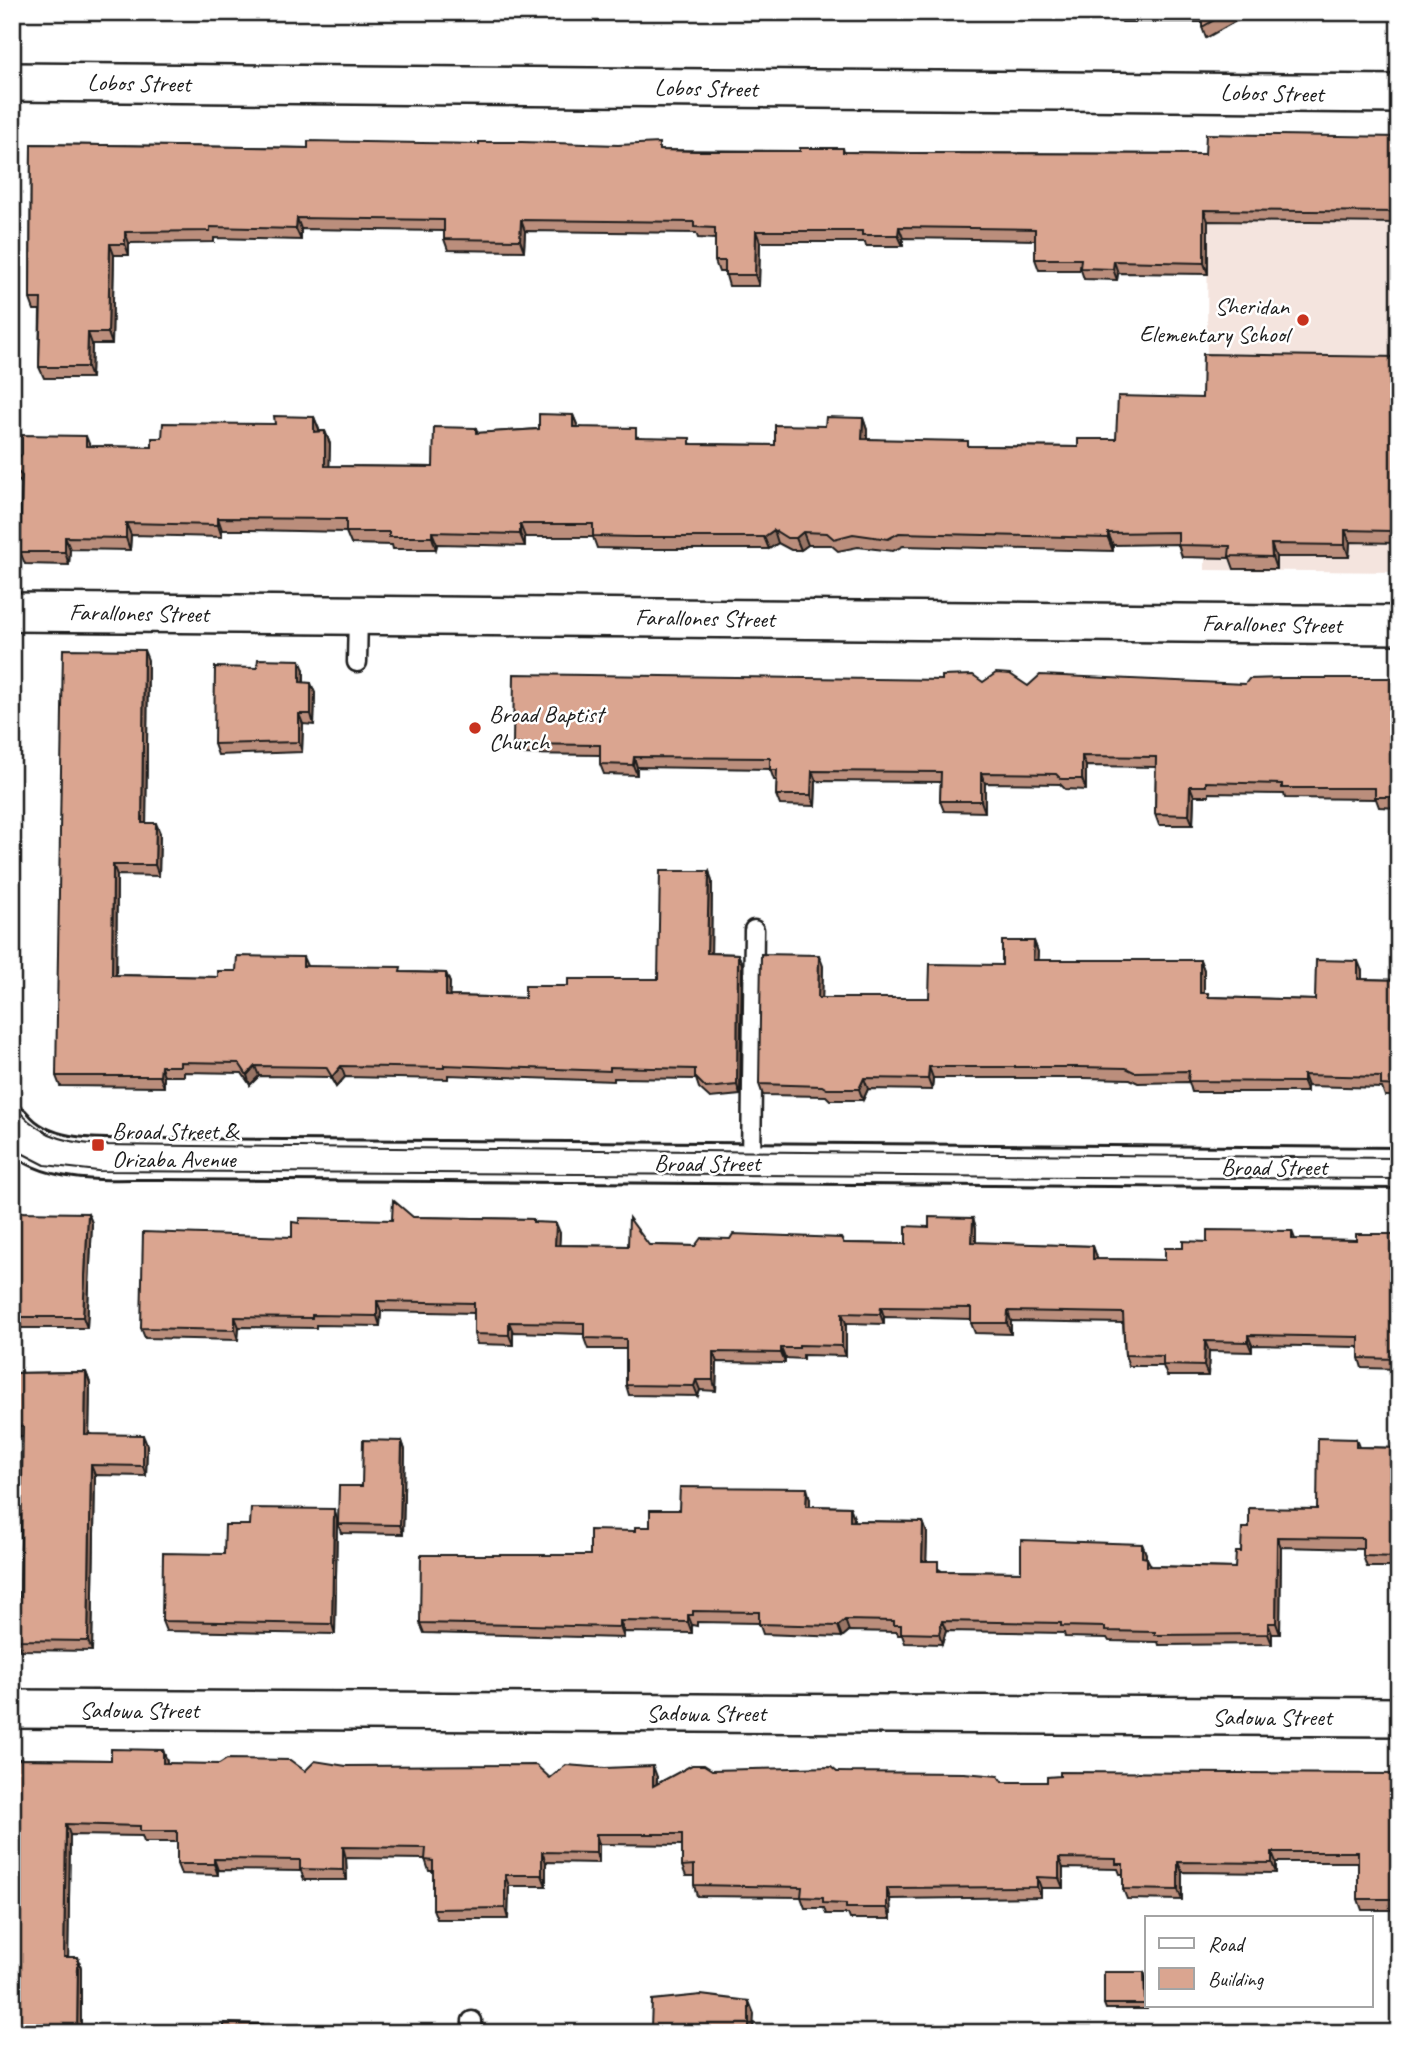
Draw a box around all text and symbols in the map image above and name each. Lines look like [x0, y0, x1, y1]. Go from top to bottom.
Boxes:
street label: Lobos Street [87, 67, 193, 99]
street label: Lobos Street [654, 72, 760, 104]
street label: Lobos Street [1220, 77, 1326, 109]
place label: Sheridan Elementary School [1139, 291, 1293, 349]
marker: Sheridan Elementary School [1295, 312, 1311, 328]
street label: Farallones Street [69, 597, 211, 629]
street label: Farallones Street [635, 602, 777, 634]
street label: Farallones Street [1202, 608, 1344, 640]
place label: Broad Baptist Church [489, 699, 606, 757]
marker: Broad Baptist Church [467, 720, 483, 736]
place label: Broad Street & Orizaba Avenue [112, 1116, 240, 1174]
marker: Broad Street & Orizaba Avenue [90, 1137, 106, 1153]
street label: Broad Street [654, 1148, 762, 1178]
street label: Broad Street [1221, 1152, 1329, 1182]
street label: Sadowa Street [79, 1695, 201, 1725]
street label: Sadowa Street [646, 1698, 768, 1728]
street label: Sadowa Street [1212, 1702, 1334, 1732]
legend [1145, 1916, 1372, 2007]
text: Road [1208, 1931, 1247, 1957]
text: Building [1208, 1966, 1265, 1992]

